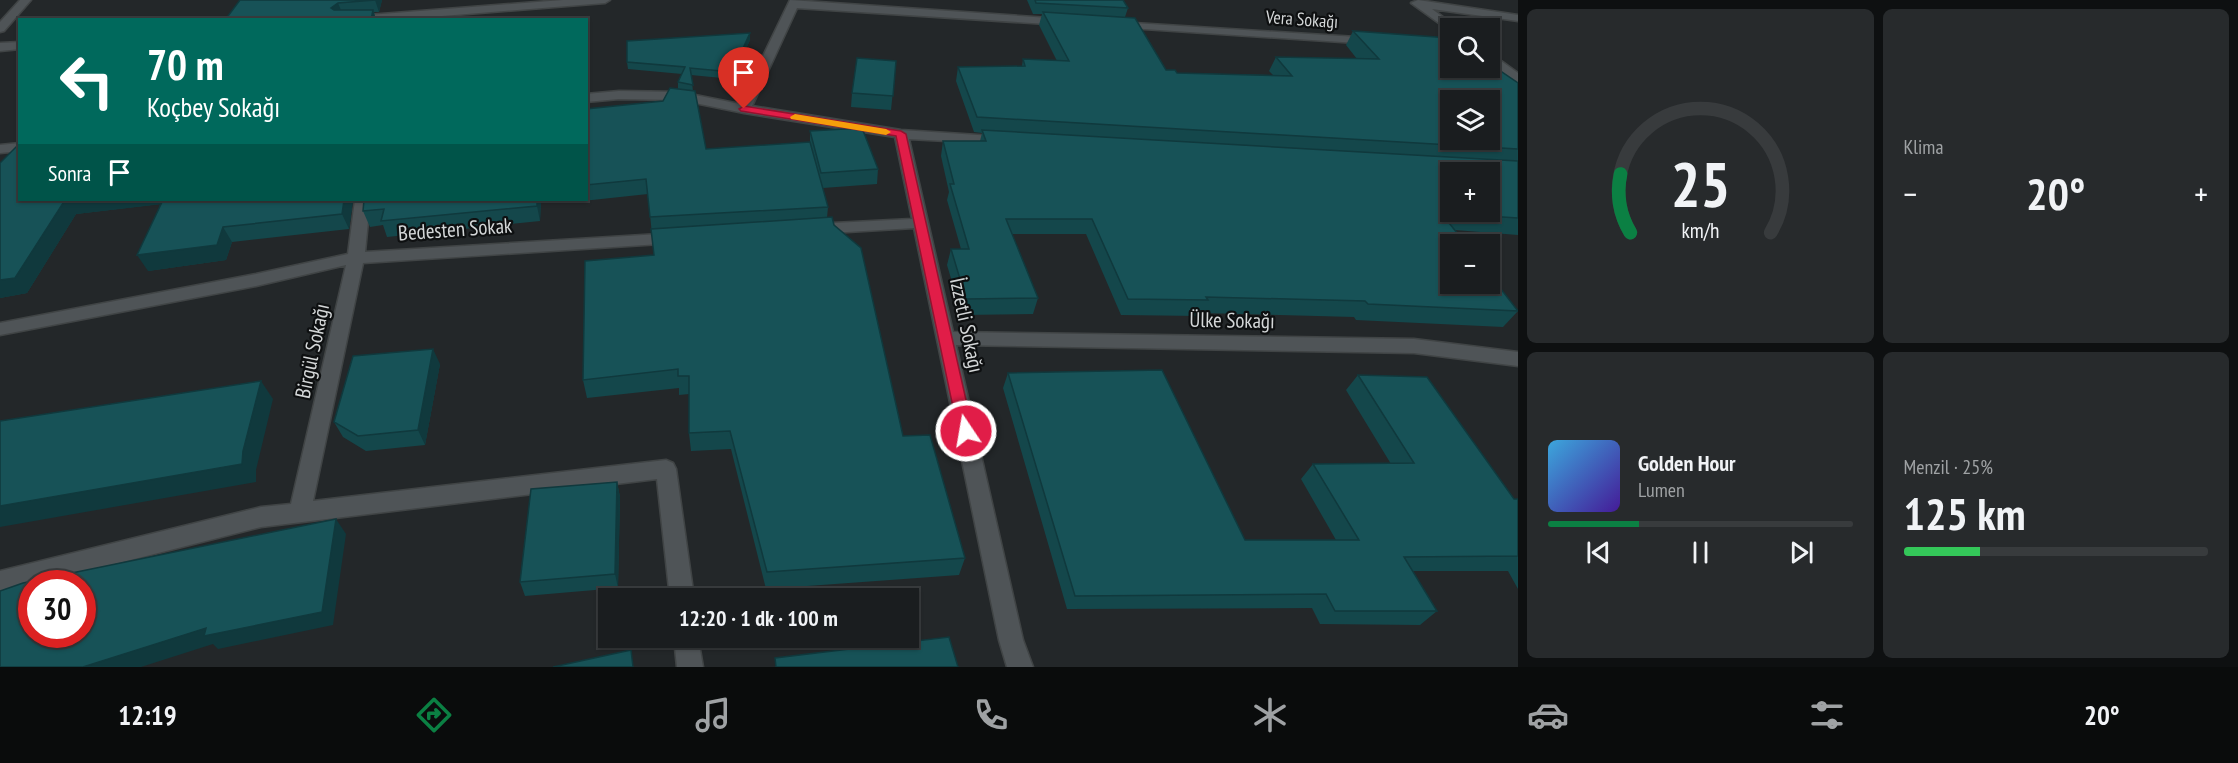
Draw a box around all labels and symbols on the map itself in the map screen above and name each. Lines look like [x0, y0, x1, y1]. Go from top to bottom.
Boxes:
street label: Vera Sokağı [1264, 5, 1339, 33]
pin [718, 47, 769, 109]
street label: Bedesten Sokak [397, 212, 513, 246]
street label: İzzetli Sokağı [944, 275, 990, 375]
street label: Birgül Sokağı [289, 301, 335, 401]
street label: Ülke Sokağı [1189, 306, 1275, 334]
position arrow [934, 399, 998, 463]
speed limit sign: 30 [18, 570, 96, 648]

